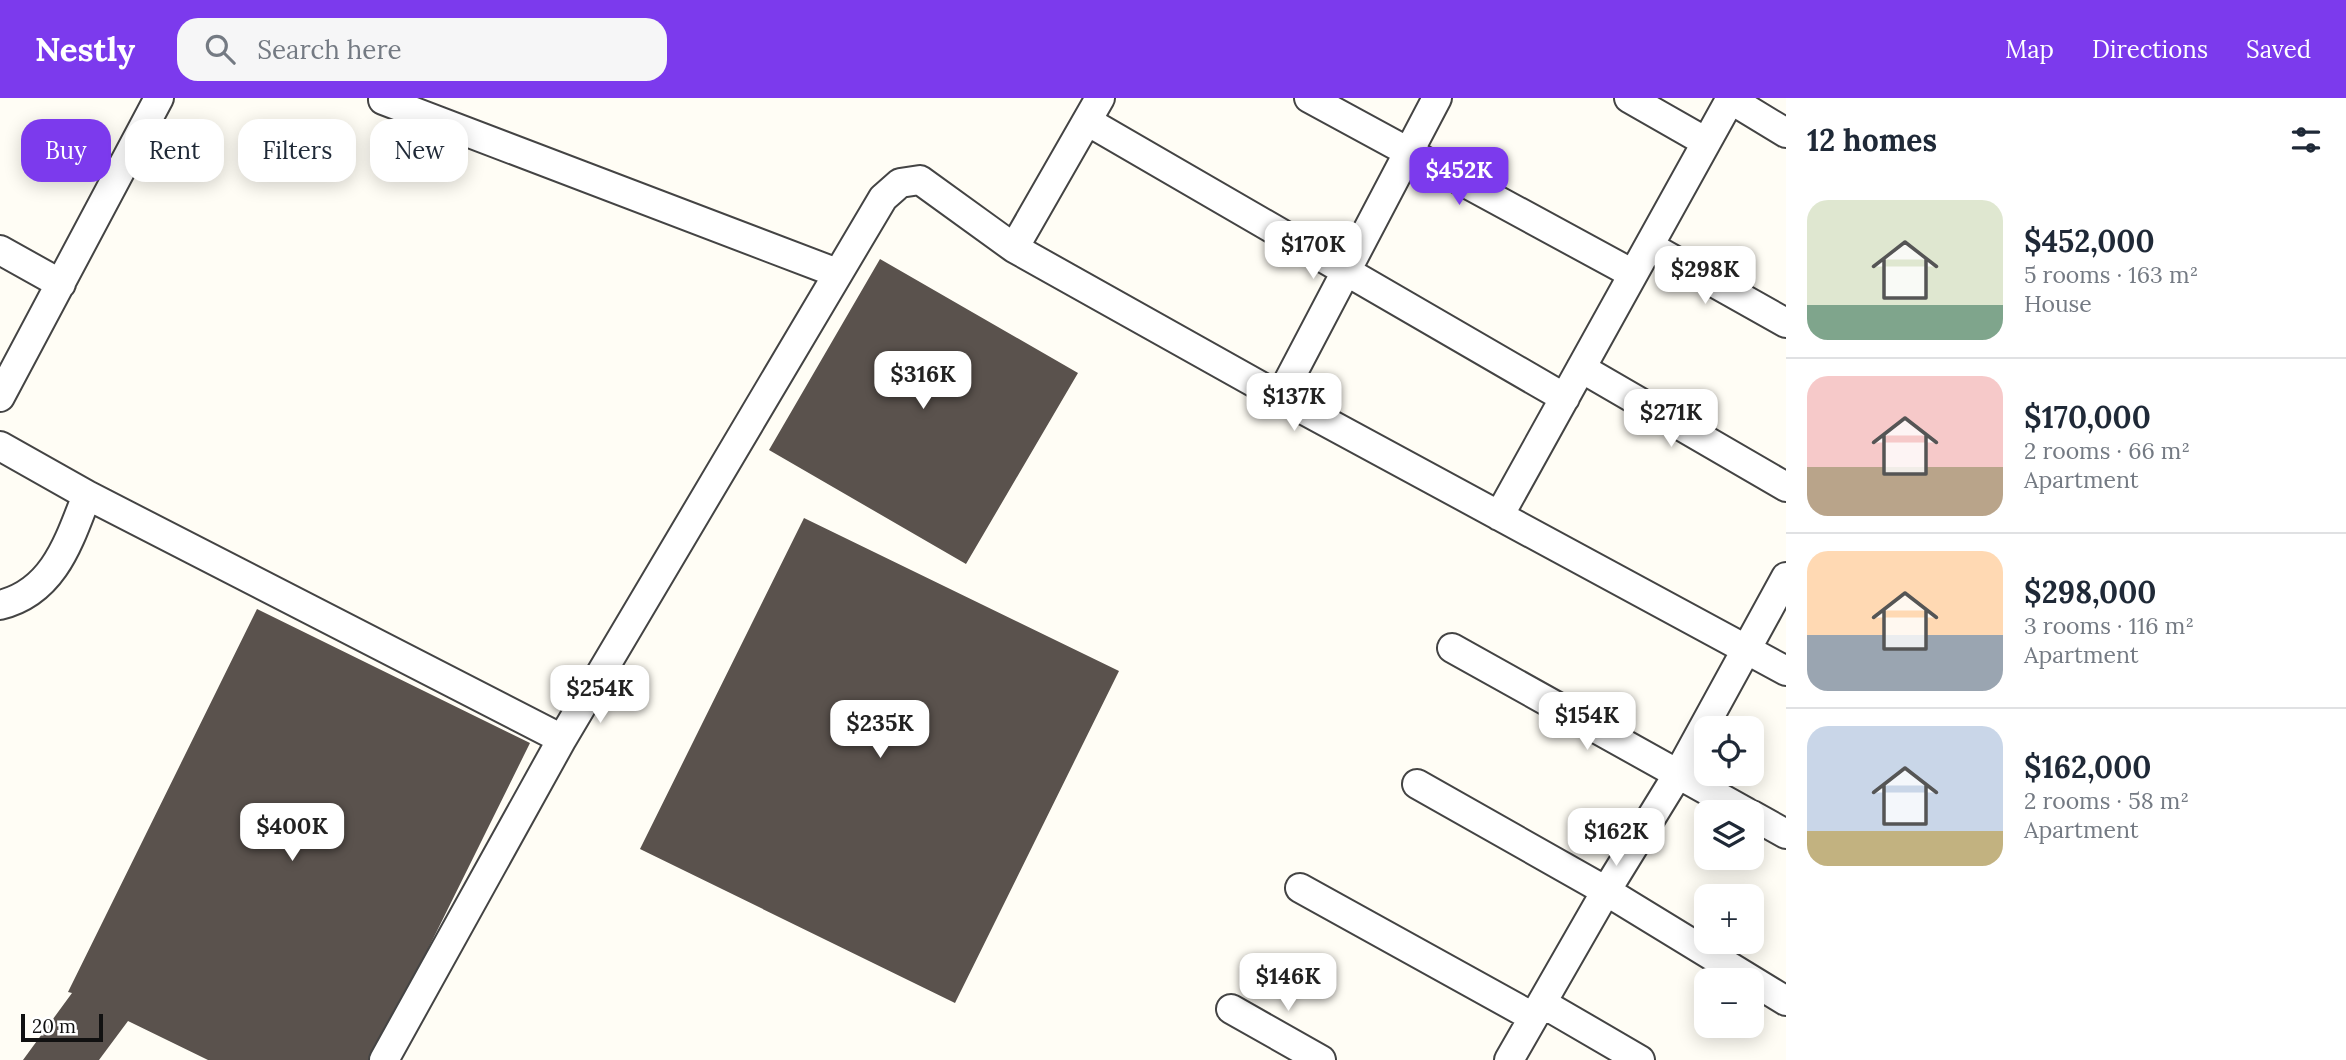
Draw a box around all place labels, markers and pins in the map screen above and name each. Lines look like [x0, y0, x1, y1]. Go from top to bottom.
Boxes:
pin: $452K [1410, 148, 1508, 207]
pin: $170K [1264, 222, 1362, 281]
pin: $298K [1656, 246, 1754, 306]
pin: $316K [874, 352, 972, 411]
pin: $137K [1245, 374, 1343, 433]
pin: $271K [1622, 390, 1720, 449]
pin: $254K [551, 666, 649, 725]
pin: $154K [1538, 692, 1636, 752]
pin: $235K [831, 700, 929, 760]
pin: $400K [243, 804, 341, 863]
pin: $162K [1567, 808, 1665, 868]
pin: $146K [1239, 954, 1337, 1013]

